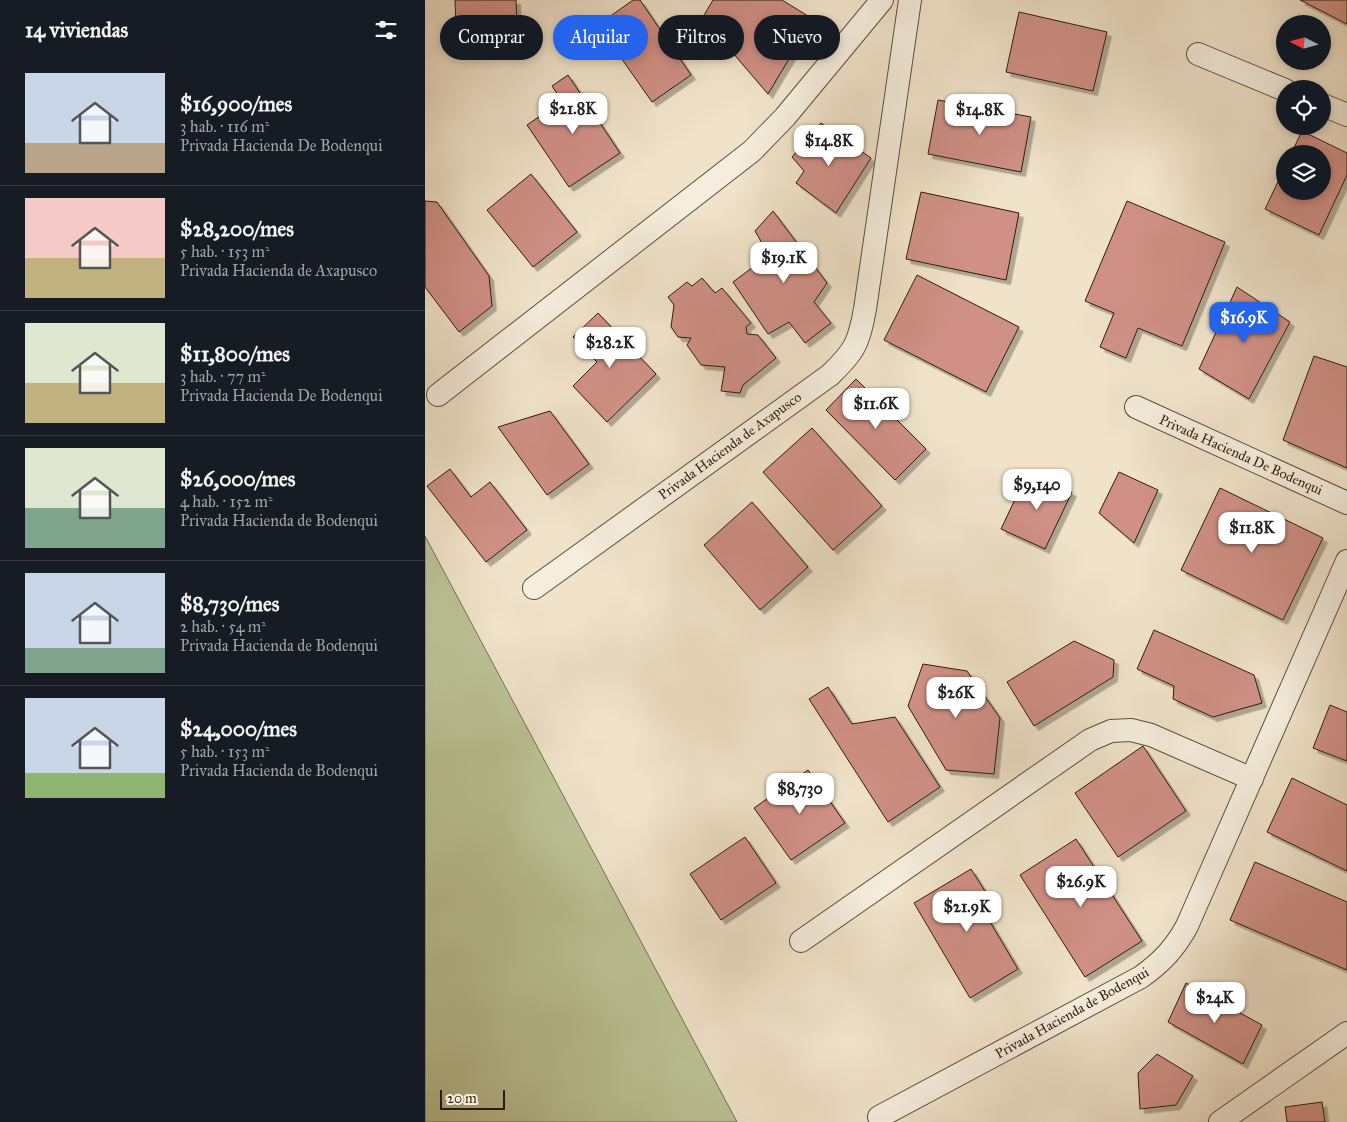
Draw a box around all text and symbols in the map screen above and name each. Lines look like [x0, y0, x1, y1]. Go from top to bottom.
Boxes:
chip: Comprar [440, 15, 543, 60]
chip: Alquilar [553, 15, 648, 60]
chip: Filtros [658, 15, 744, 60]
chip: Nuevo [754, 15, 840, 60]
north arrow [1276, 15, 1331, 70]
map controls [1276, 15, 1331, 200]
icon: filters [372, 16, 400, 44]
text: 14 viviendas [25, 17, 128, 43]
button: locate [1276, 80, 1331, 135]
text: $16,900/mes [180, 91, 292, 117]
pin: $21.8K [532, 92, 614, 135]
icon: home [65, 93, 125, 153]
pin: $14.8K [939, 94, 1021, 136]
text: $21.8K [550, 99, 597, 118]
text: $14.8K [956, 100, 1004, 119]
text: 3 hab. · 116 m² [180, 117, 269, 136]
pin: $14.8K [788, 124, 870, 167]
text: $14.8K [805, 131, 853, 150]
text: Privada Hacienda De Bodenqui [180, 136, 383, 155]
button: layers [1276, 145, 1331, 200]
text: $28,200/mes [180, 216, 294, 242]
icon: home [65, 218, 125, 278]
text: 5 hab. · 153 m² [180, 242, 270, 261]
pin: $19.1K [743, 242, 825, 284]
text: $19.1K [761, 248, 807, 267]
text: Privada Hacienda de Axapusco [180, 261, 377, 280]
pin: $16.9K [1203, 302, 1285, 344]
text: $16.9K [1220, 308, 1268, 327]
pin: $28.2K [569, 326, 651, 369]
text: $28.2K [586, 333, 634, 352]
text: $11,800/mes [180, 341, 290, 367]
icon: home [65, 343, 125, 403]
text: 3 hab. · 77 m² [180, 367, 266, 386]
text: Privada Hacienda De Bodenqui [180, 386, 383, 405]
street label: Privada Hacienda de Axapusco [655, 388, 805, 504]
pin: $11.6K [835, 388, 917, 430]
text: $11.6K [853, 394, 899, 413]
street label: Privada Hacienda De Bodenqui [1156, 411, 1326, 500]
text: $26,000/mes [180, 466, 295, 492]
icon: home [65, 468, 125, 528]
pin: $9,140 [996, 468, 1078, 511]
text: $9,140 [1014, 475, 1060, 494]
text: 4 hab. · 152 m² [180, 492, 273, 511]
text: Privada Hacienda de Bodenqui [180, 511, 378, 530]
pin: $11.8K [1211, 512, 1293, 554]
text: $11.8K [1229, 518, 1275, 537]
text: $8,730/mes [180, 591, 279, 617]
icon: home [65, 593, 125, 653]
text: 2 hab. · 54 m² [180, 617, 266, 636]
text: Privada Hacienda de Bodenqui [180, 636, 378, 655]
pin: $26K [926, 676, 986, 719]
text: $26K [937, 683, 975, 702]
text: $24,000/mes [180, 716, 297, 742]
icon: home [65, 718, 125, 778]
text: 5 hab. · 153 m² [180, 742, 270, 761]
text: Privada Hacienda de Bodenqui [180, 761, 378, 780]
pin: $8,730 [759, 772, 841, 815]
text: $8,730 [777, 779, 823, 798]
pin: $26.9K [1040, 866, 1122, 908]
text: $26.9K [1057, 872, 1105, 891]
pin: $21.9K [926, 890, 1008, 933]
text: $21.9K [943, 897, 991, 916]
street label: Privada Hacienda de Bodenqui [992, 964, 1152, 1063]
pin: $24K [1185, 982, 1245, 1024]
text: $24K [1196, 988, 1234, 1007]
scale bar [440, 1087, 505, 1110]
text: 20 m [447, 1090, 477, 1107]

